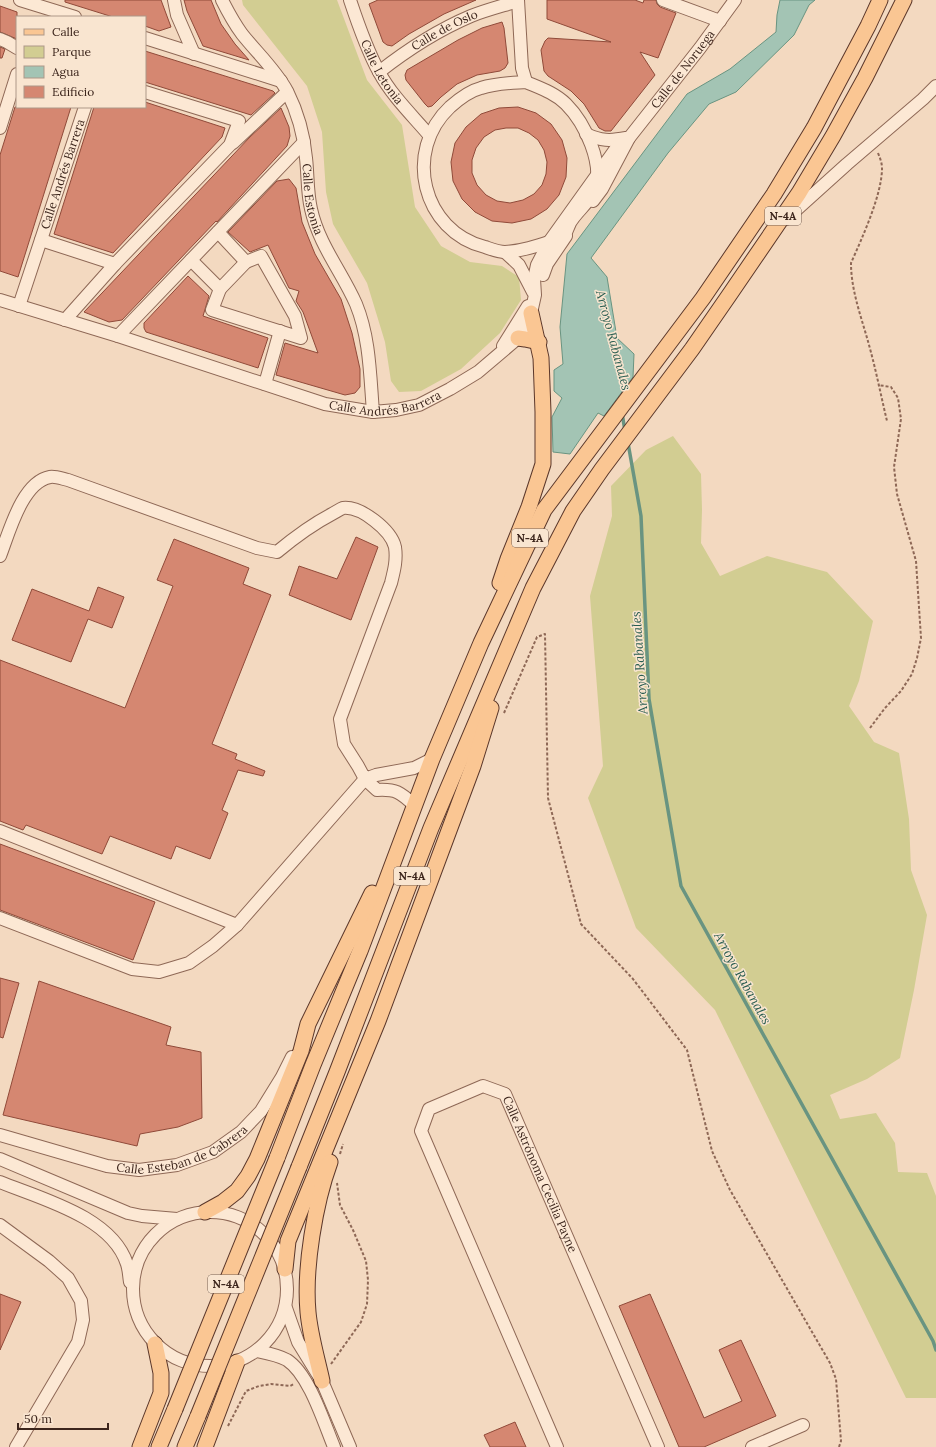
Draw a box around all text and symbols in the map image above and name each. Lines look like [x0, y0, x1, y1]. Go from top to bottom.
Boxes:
street label: Calle de Oslo [408, 6, 480, 54]
legend [16, 16, 146, 108]
text: Calle [52, 24, 80, 39]
street label: Calle de Noruega [647, 27, 718, 111]
street label: Calle Letonia [358, 37, 407, 107]
text: Parque [52, 44, 92, 59]
text: Agua [51, 64, 80, 79]
text: Edificio [52, 84, 94, 99]
street label: Calle Andrés Barrera [37, 117, 88, 231]
street label: Calle Estonia [300, 163, 327, 237]
road number: N-4A [765, 207, 801, 225]
water label: Arroyo Rabanales [592, 287, 635, 392]
street label: Calle Andrés Barrera [328, 387, 444, 419]
road number: N-4A [512, 529, 548, 547]
water label: Arroyo Rabanales [627, 611, 652, 716]
road number: N-4A [394, 867, 430, 885]
water label: Arroyo Rabanales [710, 928, 775, 1027]
street label: Calle Astrónoma Cecilia Payne [500, 1093, 581, 1255]
street label: Calle Esteban de Cabrera [116, 1122, 250, 1177]
road number: N-4A [208, 1275, 244, 1293]
scale bar [18, 1405, 108, 1431]
text: 50 m [24, 1411, 52, 1426]

